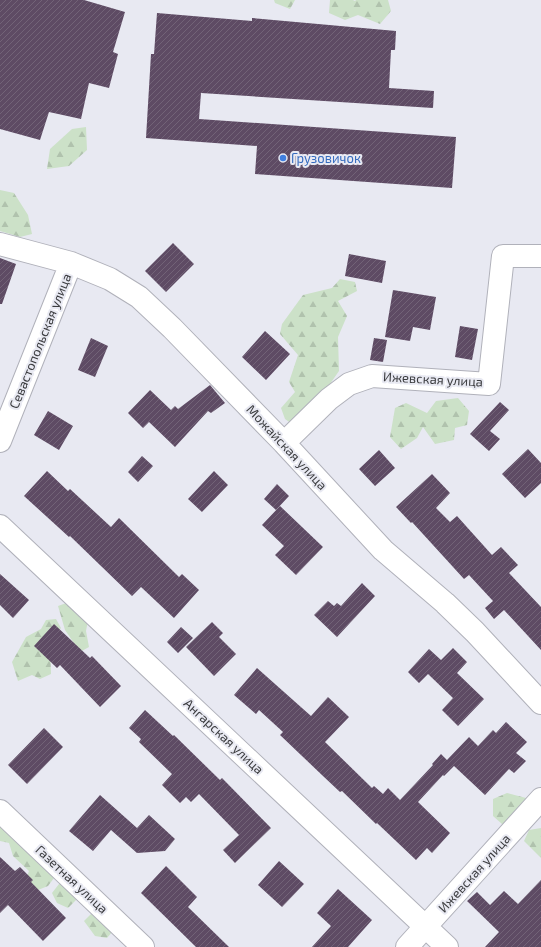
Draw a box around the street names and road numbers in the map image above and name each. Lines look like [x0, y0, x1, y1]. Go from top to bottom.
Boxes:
street label: Севастопольская улица [6, 271, 74, 411]
street label: Ижевская улица [383, 368, 483, 390]
street label: Можайская улица [243, 401, 331, 493]
street label: Ангарская улица [181, 695, 267, 777]
street label: Ижевская улица [435, 830, 513, 916]
street label: Газетная улица [33, 841, 111, 917]

